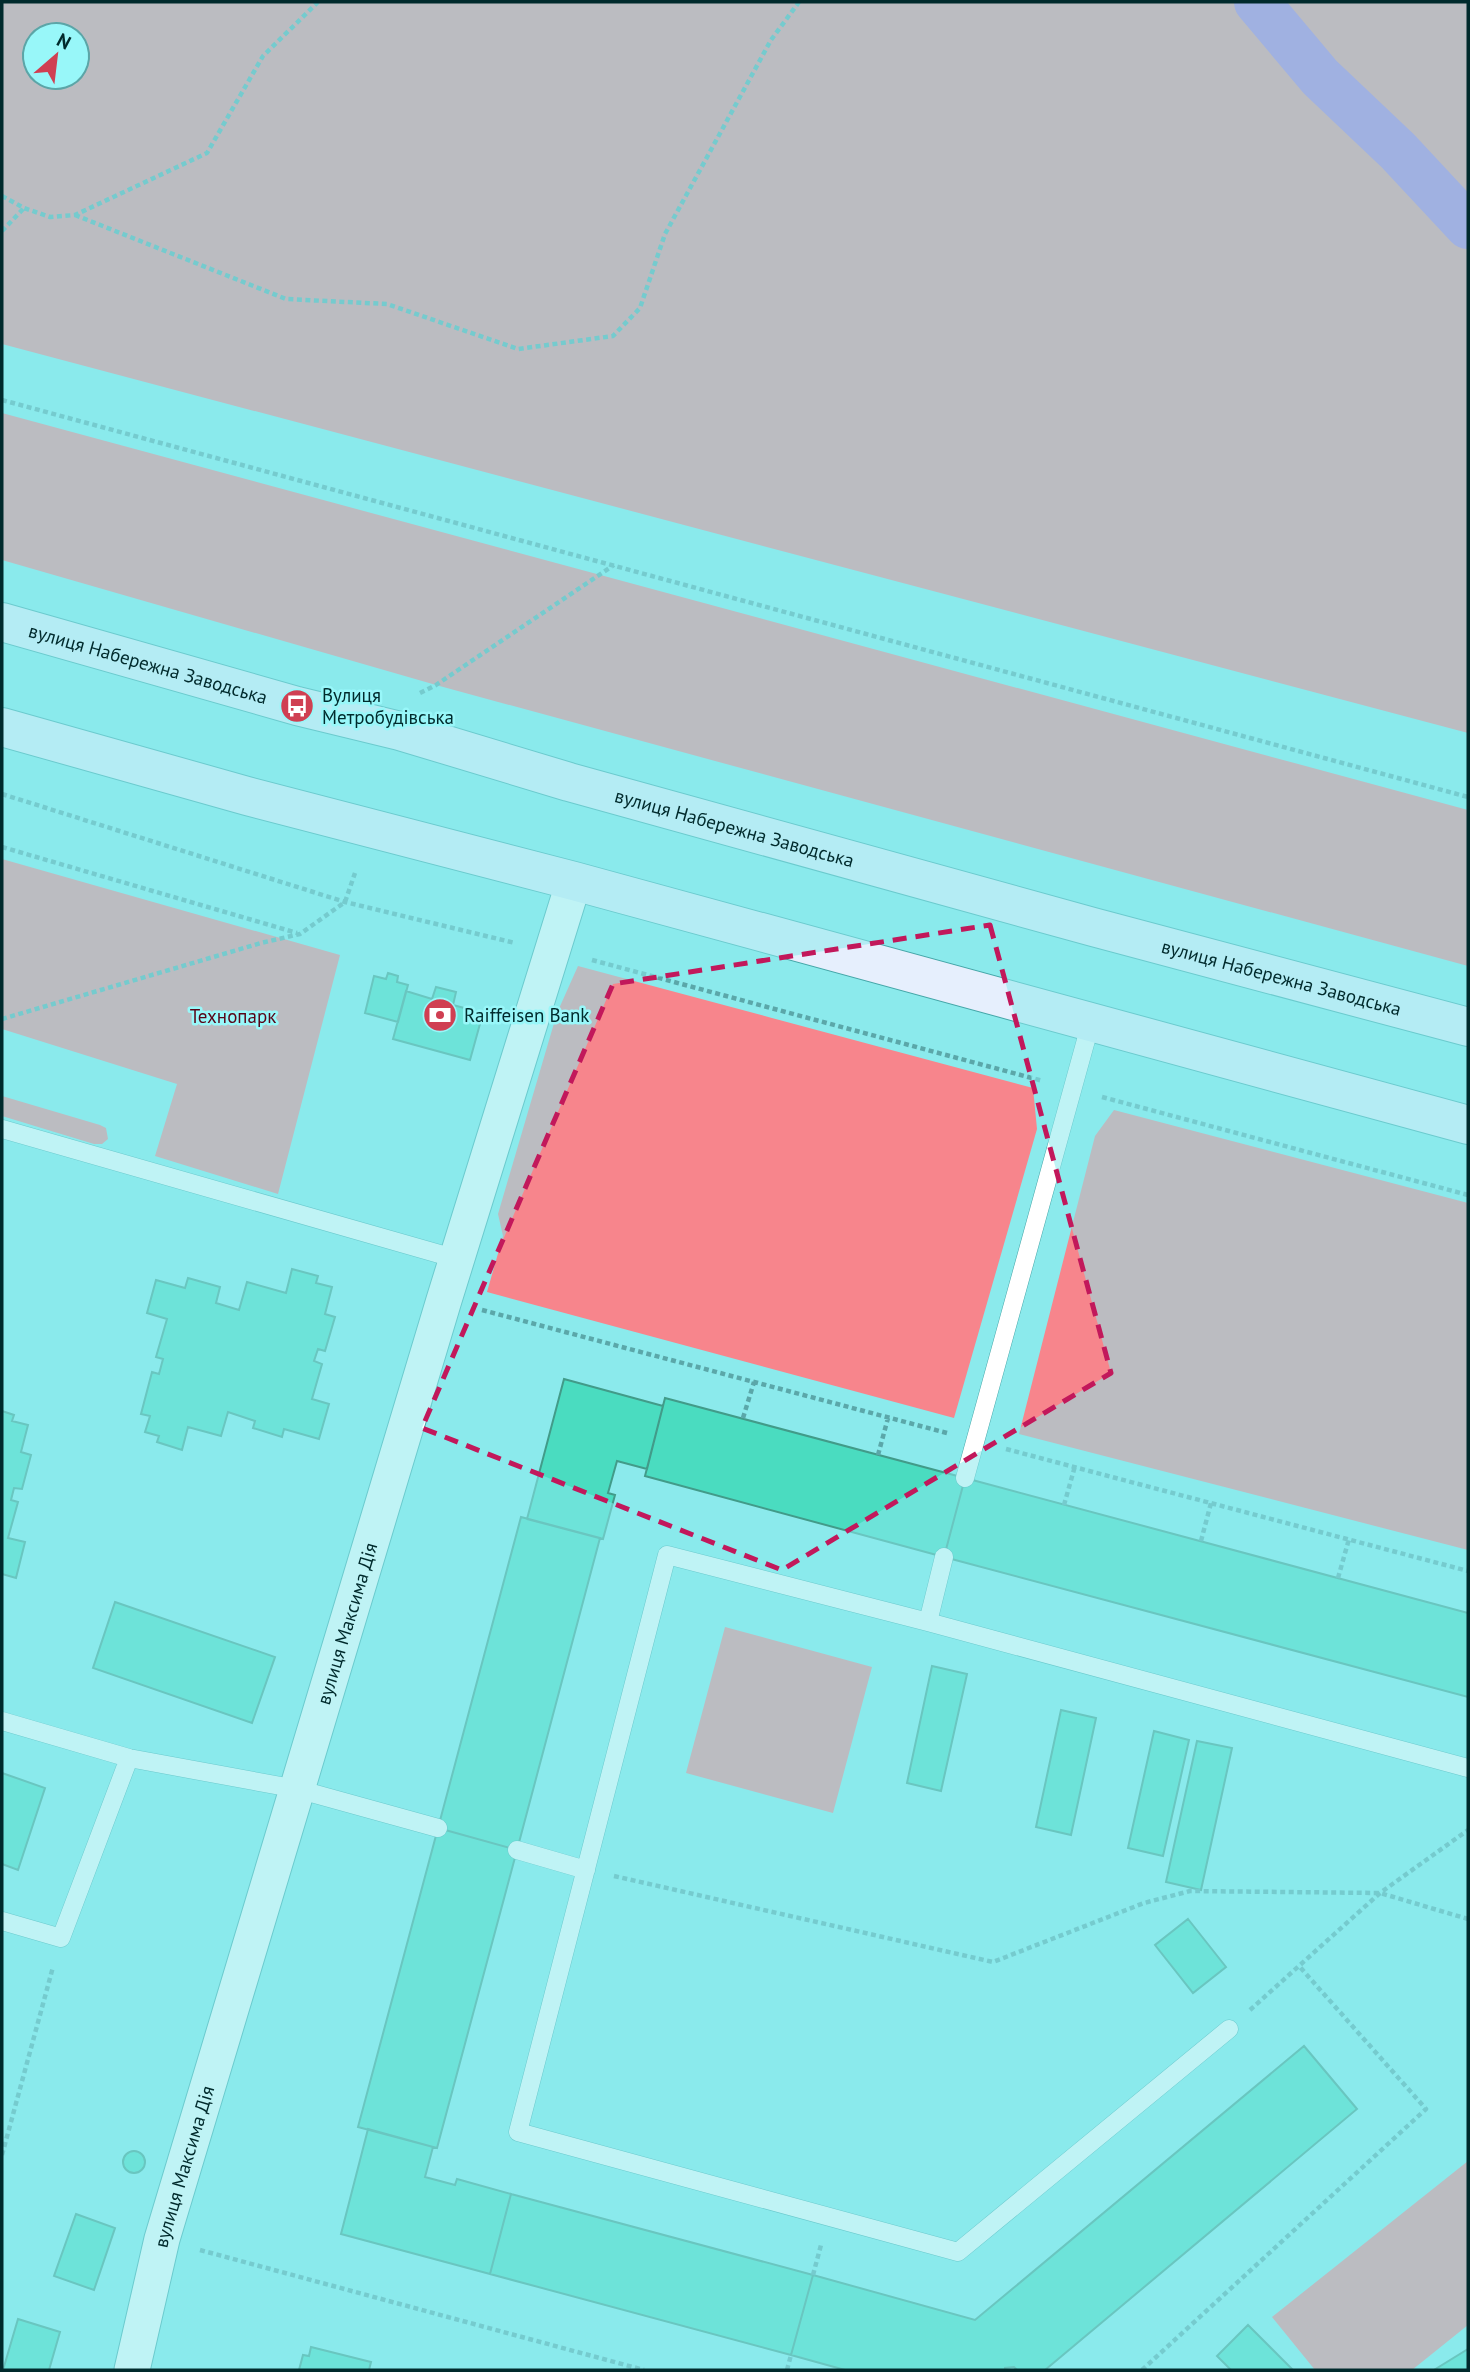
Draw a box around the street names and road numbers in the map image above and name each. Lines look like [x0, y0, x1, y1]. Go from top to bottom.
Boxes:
street label: вулиця Набережна Заводська [26, 618, 270, 709]
street label: вулиця Набережна Заводська [612, 783, 857, 872]
street label: вулиця Набережна Заводська [1159, 934, 1404, 1021]
street label: вулиця Максима Дія [311, 1540, 382, 1707]
street label: вулиця Максима Дія [148, 2083, 219, 2250]

